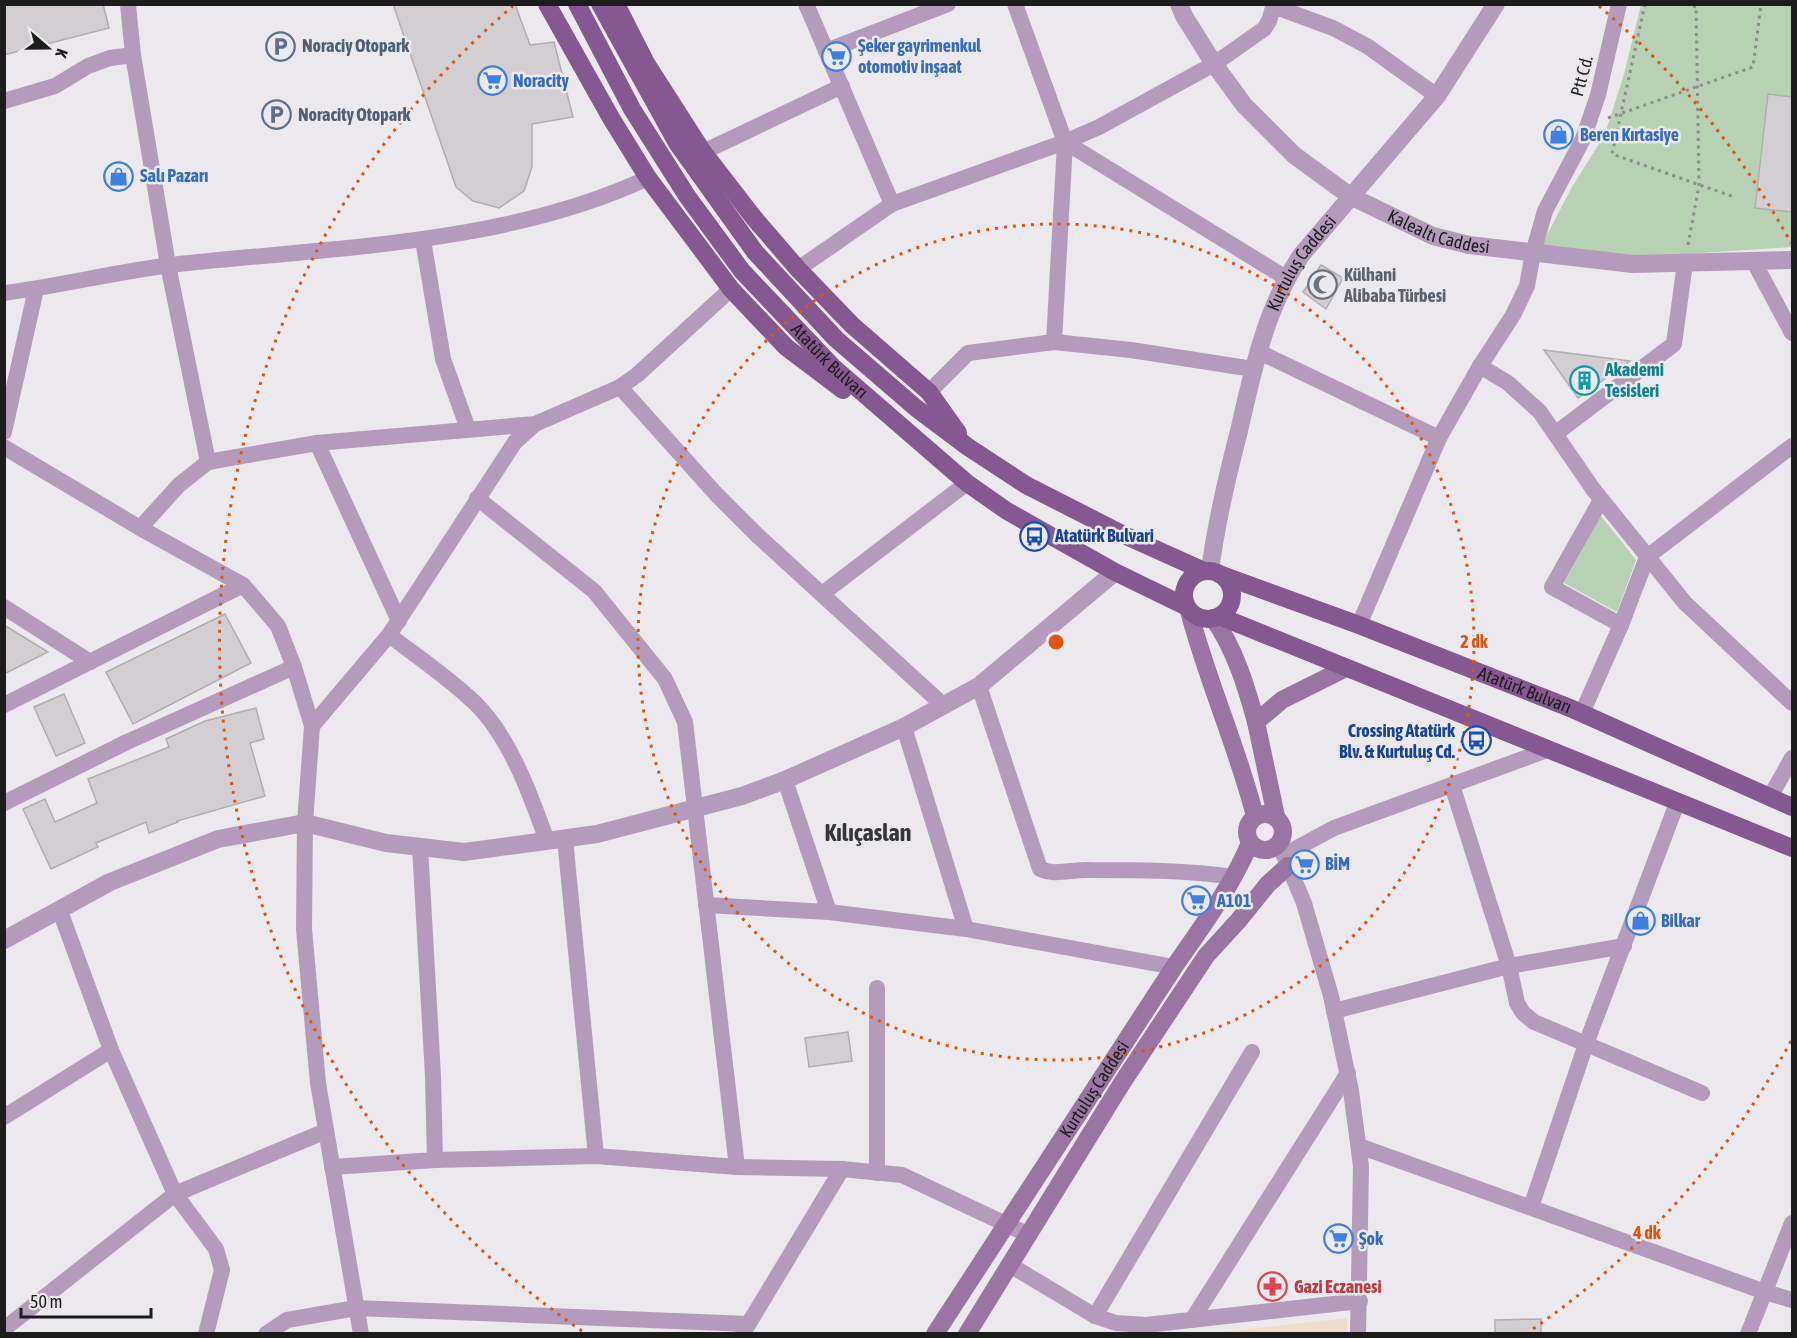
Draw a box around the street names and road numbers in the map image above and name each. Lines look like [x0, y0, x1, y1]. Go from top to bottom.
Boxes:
street label: Ptt Cd. [1566, 53, 1597, 99]
street label: Kalealtı Caddesi [1384, 205, 1491, 257]
street label: Kurtuluş Caddesi [1262, 211, 1340, 314]
street label: Atatürk Bulvarı [787, 319, 872, 403]
street label: Atatürk Bulvarı [1475, 662, 1575, 718]
street label: Kurtuluş Caddesi [1055, 1037, 1133, 1141]

